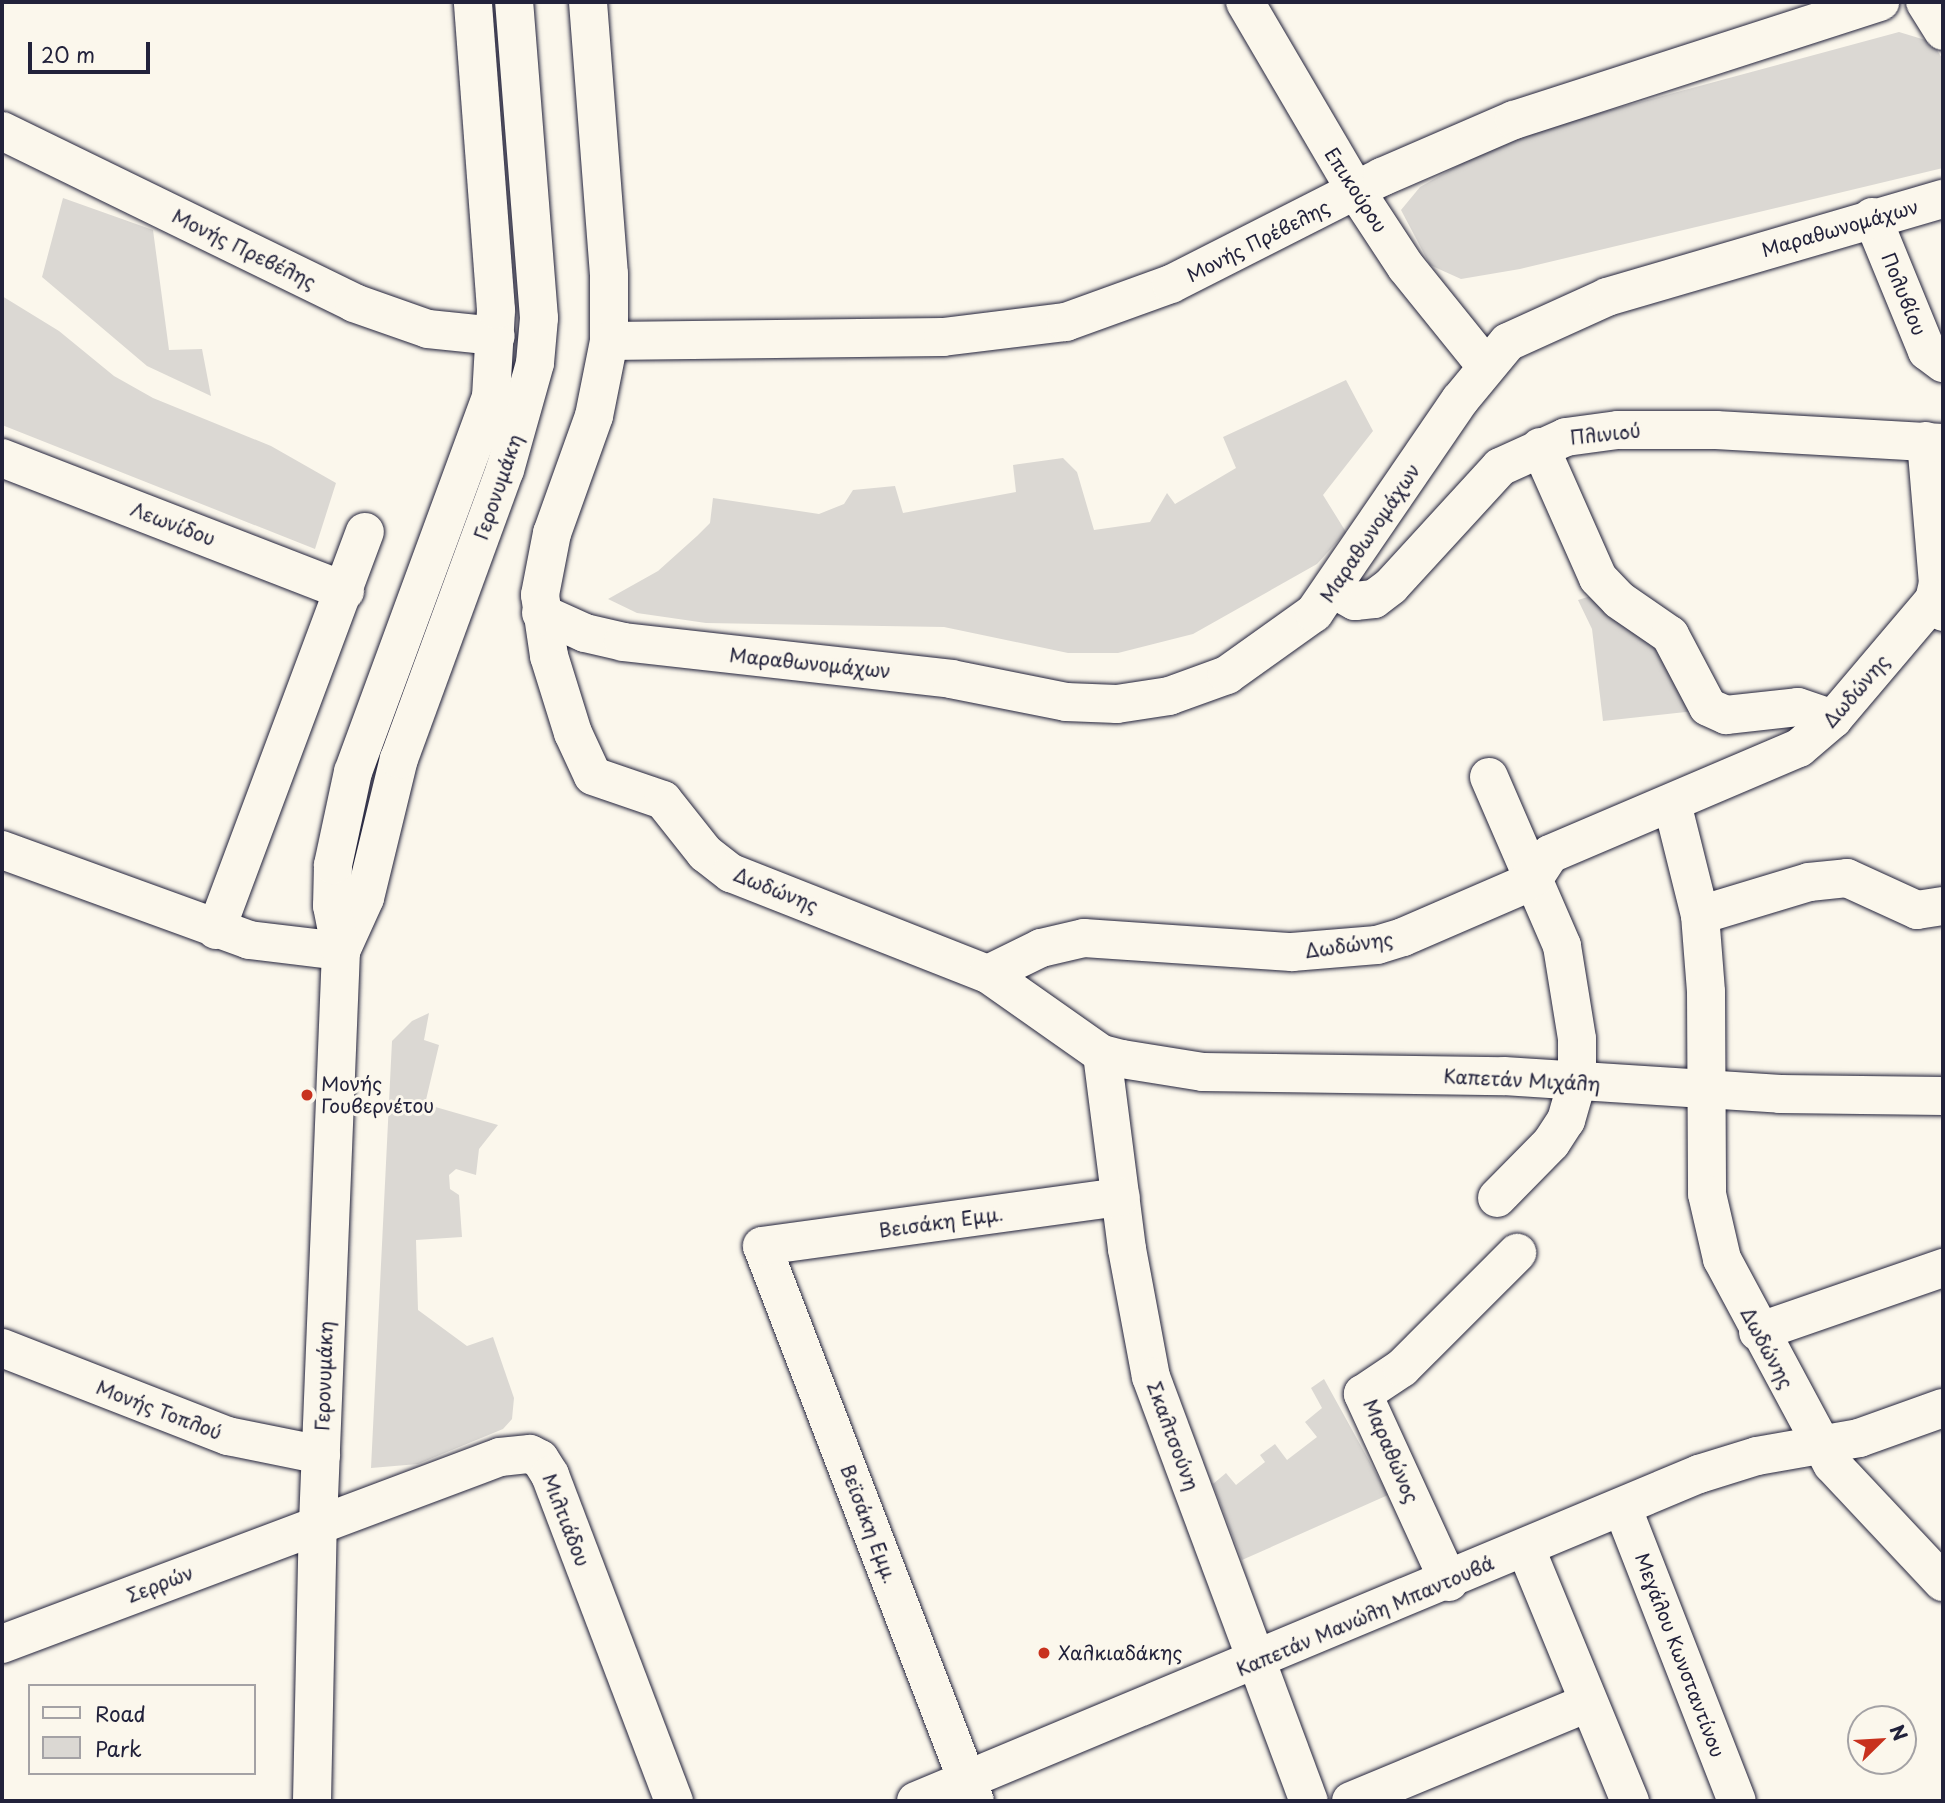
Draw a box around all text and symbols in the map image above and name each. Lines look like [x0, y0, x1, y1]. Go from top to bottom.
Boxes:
scale bar [32, 28, 154, 72]
text: 20 m [41, 38, 95, 70]
street label: Επικούρου [1320, 143, 1392, 237]
street label: Μονής Πρέβελης [1183, 195, 1333, 287]
street label: Μαραθωνομάχων [1759, 195, 1921, 261]
street label: Μονής Πρεβέλης [168, 204, 320, 294]
street label: Πολυβίου [1877, 249, 1931, 339]
street label: Πλινιού [1568, 419, 1642, 449]
street label: Γερονυμάκη [469, 431, 527, 543]
street label: Μαραθωνομάχων [1315, 459, 1425, 607]
street label: Λεωνίδου [128, 497, 218, 551]
street label: Μαραθωνομάχων [728, 643, 892, 683]
street label: Δωδώνης [1818, 650, 1894, 732]
street label: Δωδώνης [731, 863, 821, 917]
street label: Δωδώνης [1303, 928, 1395, 962]
street label: Καπετάν Μιχάλη [1442, 1064, 1602, 1096]
place label: Μονής Γουβερνέτου [321, 1073, 434, 1117]
marker: Μονής Γουβερνέτου [299, 1087, 315, 1103]
street label: Βεισάκη Εμμ. [877, 1202, 1005, 1242]
street label: Δωδώνης [1736, 1303, 1798, 1393]
street label: Γερονυμάκη [311, 1321, 337, 1431]
street label: Μονής Τοπλού [93, 1375, 225, 1445]
street label: Σκαλτσούνη [1143, 1378, 1203, 1494]
street label: Μαραθώνος [1359, 1396, 1423, 1506]
street label: Βεϊσάκη Εμμ. [836, 1461, 902, 1587]
street label: Μιλτιάδου [538, 1470, 594, 1570]
street label: Μεγάλου Κωνσταντίνου [1630, 1549, 1730, 1761]
street label: Καπετάν Μανώλη Μπαντουβά [1232, 1551, 1498, 1681]
street label: Σερρών [123, 1561, 197, 1607]
place label: Χαλκιαδάκης [1058, 1642, 1182, 1664]
marker: Χαλκιαδάκης [1036, 1645, 1052, 1661]
legend [28, 1684, 256, 1775]
text: Road [95, 1697, 146, 1729]
north arrow [1847, 1705, 1917, 1775]
text: N [1884, 1720, 1915, 1745]
text: Park [95, 1732, 142, 1764]

